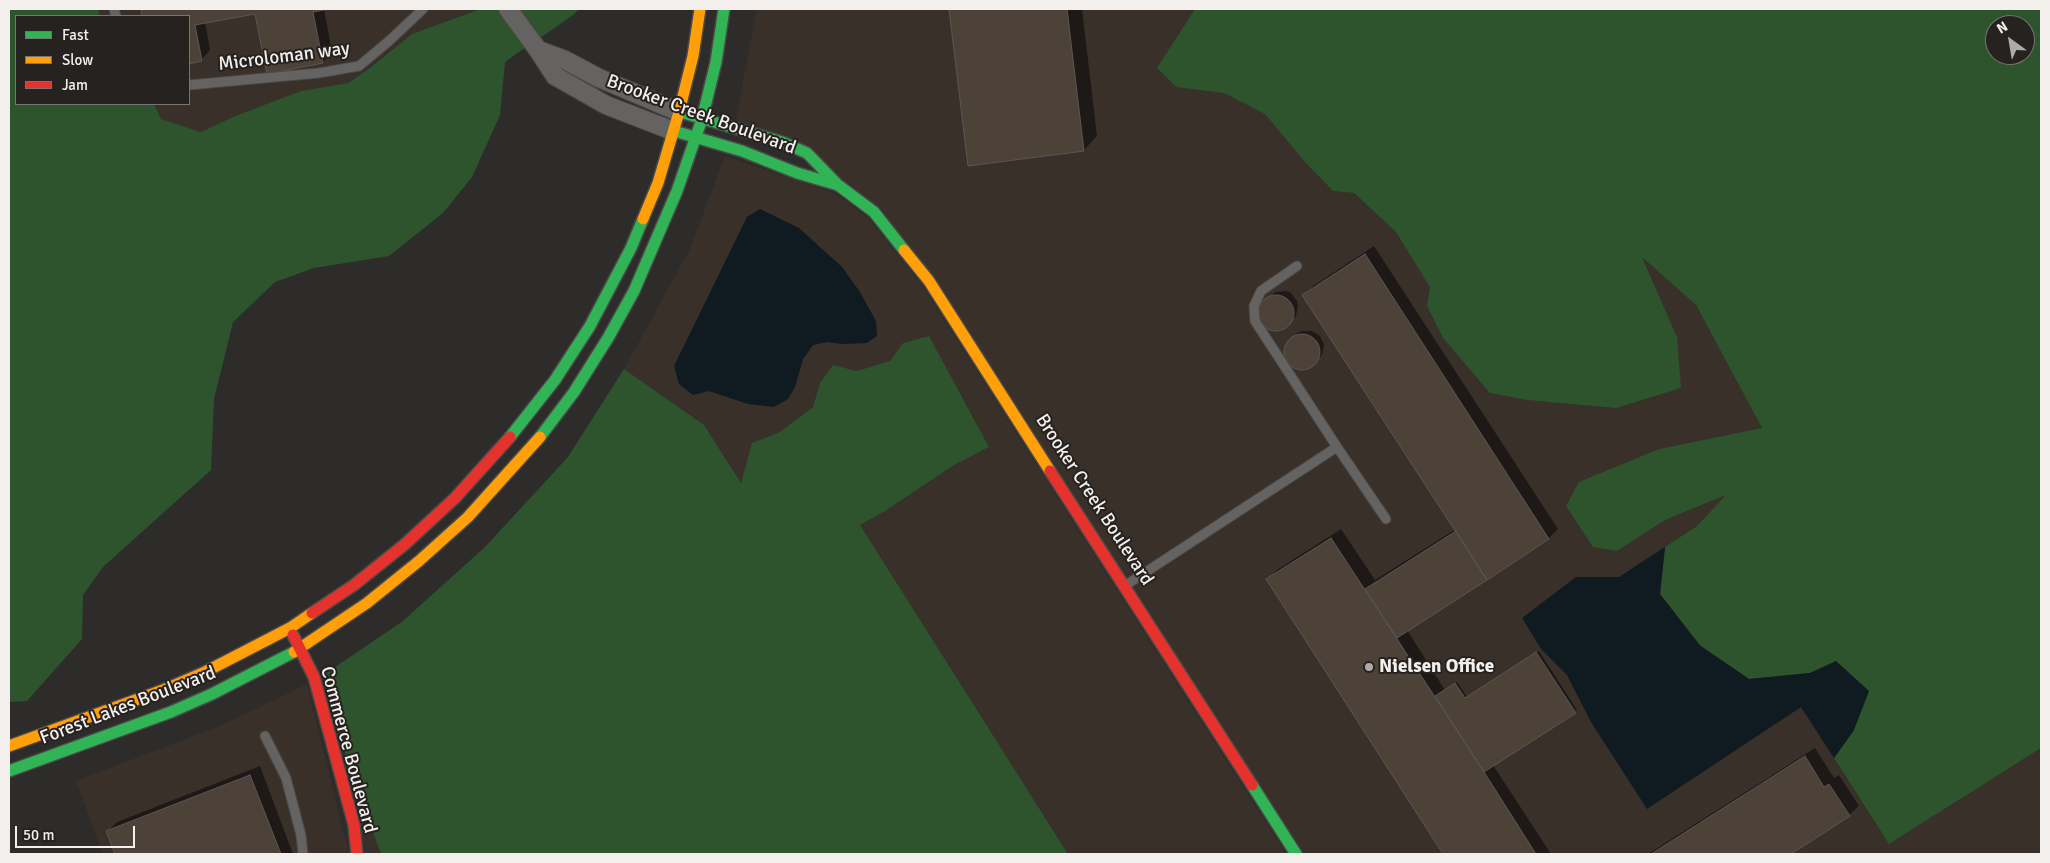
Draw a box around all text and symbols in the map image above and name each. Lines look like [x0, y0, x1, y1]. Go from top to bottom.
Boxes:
legend [15, 15, 190, 105]
north arrow [1985, 15, 2035, 65]
text: N [1994, 18, 2011, 37]
text: Fast [62, 26, 89, 44]
street label: Microloman way [217, 38, 351, 76]
text: Slow [62, 51, 93, 69]
street label: Brooker Creek Boulevard [603, 70, 799, 160]
text: Jam [62, 76, 88, 94]
street label: Brooker Creek Boulevard [1030, 410, 1158, 590]
place label: Nielsen Office [1379, 656, 1494, 678]
marker: Nielsen Office [1363, 661, 1375, 673]
street label: Forest Lakes Boulevard [37, 662, 219, 750]
street label: Commerce Boulevard [315, 664, 381, 836]
scale bar [18, 816, 138, 848]
text: 50 m [23, 826, 54, 844]

